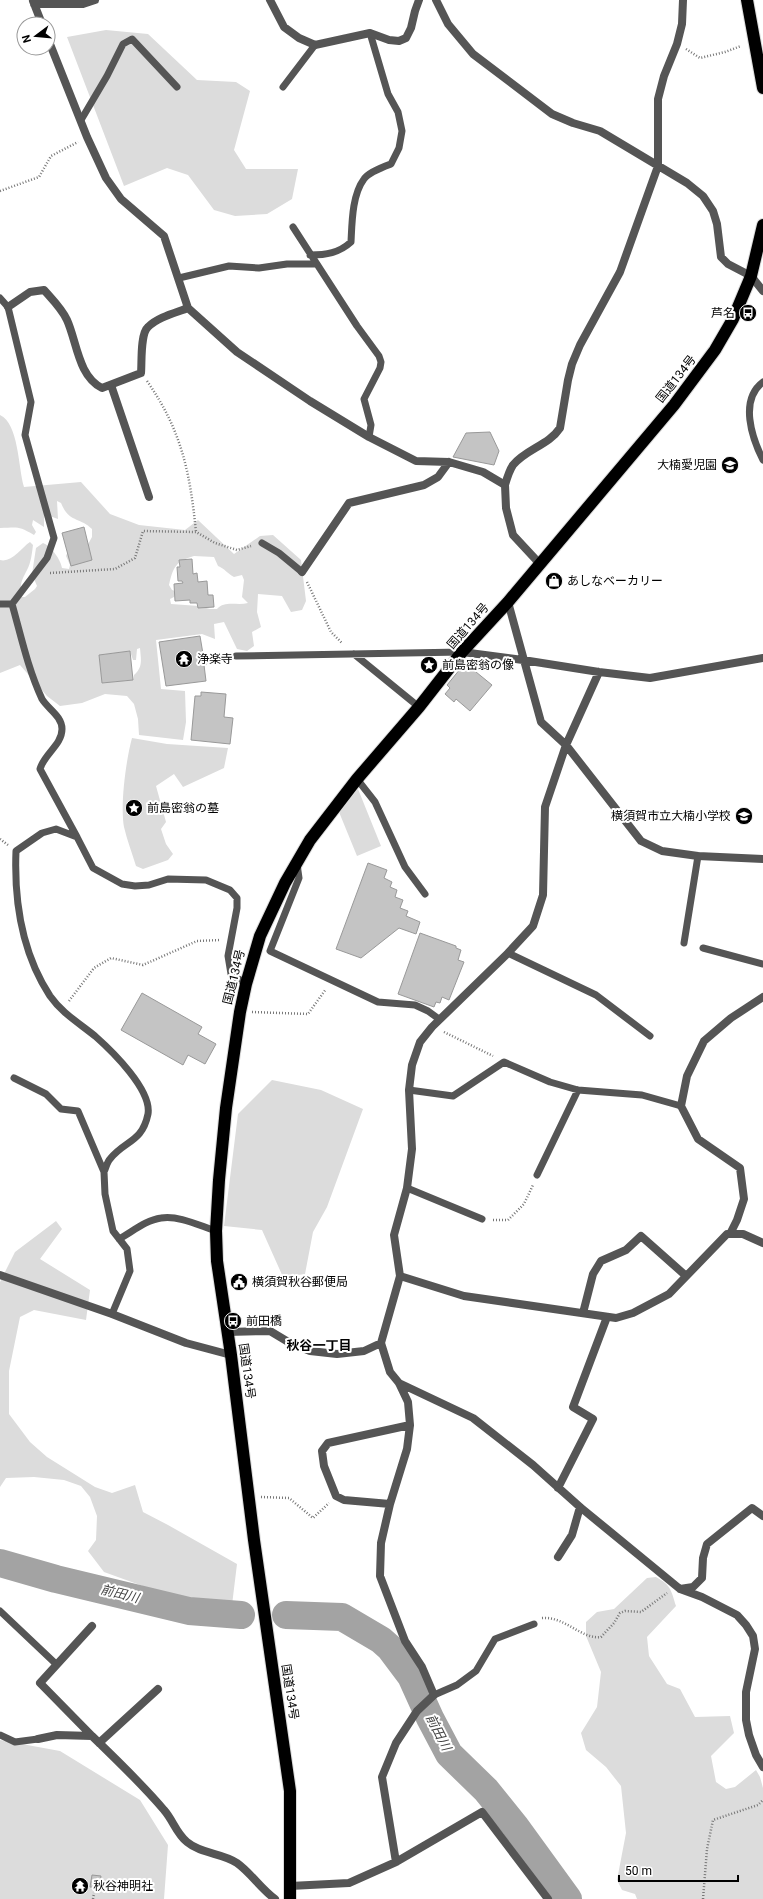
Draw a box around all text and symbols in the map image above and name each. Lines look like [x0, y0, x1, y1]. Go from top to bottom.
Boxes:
north arrow [16, 16, 56, 56]
text: N [19, 33, 34, 44]
bus stop icon: 芦名 [738, 303, 758, 323]
place label: 芦名 [711, 306, 735, 320]
street label: 国道134号 [653, 353, 699, 405]
school or university icon: 大楠愛児園 [720, 455, 740, 475]
place label: 大楠愛児園 [657, 458, 717, 472]
shop icon: あしなベーカリー [544, 571, 564, 591]
place label: あしなベーカリー [567, 574, 663, 588]
street label: 国道134号 [444, 600, 492, 652]
temple icon: 浄楽寺 [174, 649, 194, 669]
place label: 浄楽寺 [197, 652, 233, 666]
place icon: 前島密翁の像 [419, 655, 439, 675]
place label: 前島密翁の像 [442, 658, 514, 672]
place icon: 前島密翁の墓 [124, 798, 144, 818]
place label: 前島密翁の墓 [147, 801, 219, 815]
school or university icon: 横須賀市立大楠小学校 [734, 806, 754, 826]
place label: 横須賀市立大楠小学校 [611, 809, 731, 823]
street label: 国道134号 [220, 948, 248, 1006]
public building icon: 横須賀秋谷郵便局 [229, 1272, 249, 1292]
place label: 横須賀秋谷郵便局 [252, 1275, 348, 1289]
bus stop icon: 前田橋 [223, 1311, 243, 1331]
place label: 前田橋 [246, 1314, 282, 1328]
district label: 秋谷一丁目 [286, 1338, 352, 1353]
street label: 国道134号 [236, 1342, 258, 1400]
water label: 前田川 [99, 1581, 143, 1606]
street label: 国道134号 [279, 1663, 301, 1721]
water label: 前田川 [423, 1711, 455, 1755]
scale bar [619, 1857, 738, 1883]
text: 50 m [625, 1864, 652, 1878]
temple icon: 秋谷神明社 [70, 1876, 90, 1896]
place label: 秋谷神明社 [93, 1879, 153, 1893]

